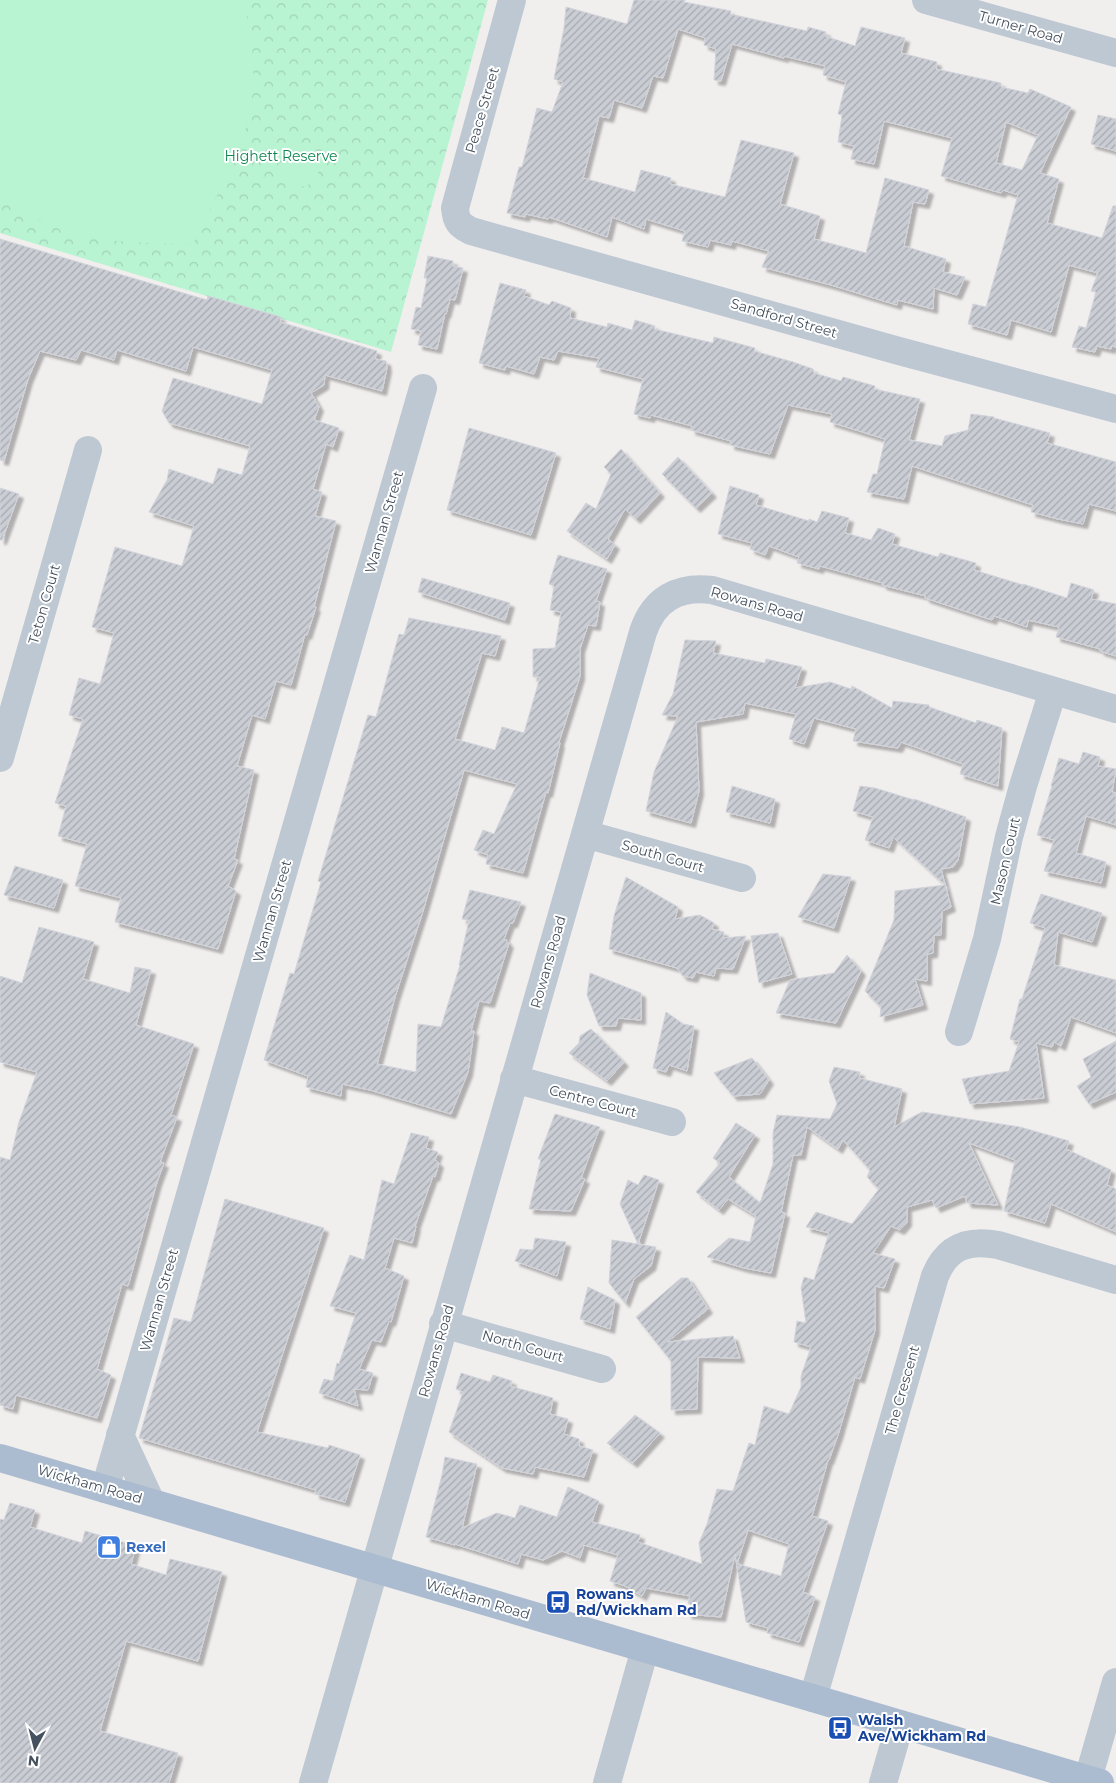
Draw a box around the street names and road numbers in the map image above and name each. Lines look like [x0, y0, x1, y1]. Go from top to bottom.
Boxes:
street label: Turner Road [977, 6, 1065, 48]
street label: Peace Street [461, 65, 503, 155]
street label: Sandford Street [729, 294, 840, 342]
street label: Wannan Street [361, 468, 407, 575]
street label: Teton Court [24, 562, 64, 646]
street label: Rowans Road [709, 582, 805, 626]
street label: Mason Court [986, 815, 1024, 907]
street label: South Court [620, 836, 707, 876]
street label: Wannan Street [249, 857, 295, 964]
street label: Rowans Road [526, 914, 570, 1010]
street label: Centre Court [547, 1081, 639, 1121]
street label: Wannan Street [136, 1246, 182, 1353]
street label: Rowans Road [414, 1303, 458, 1399]
street label: North Court [480, 1326, 566, 1366]
street label: The Crescent [881, 1343, 923, 1437]
street label: Wickham Road [36, 1460, 144, 1508]
street label: Wickham Road [424, 1575, 532, 1623]

